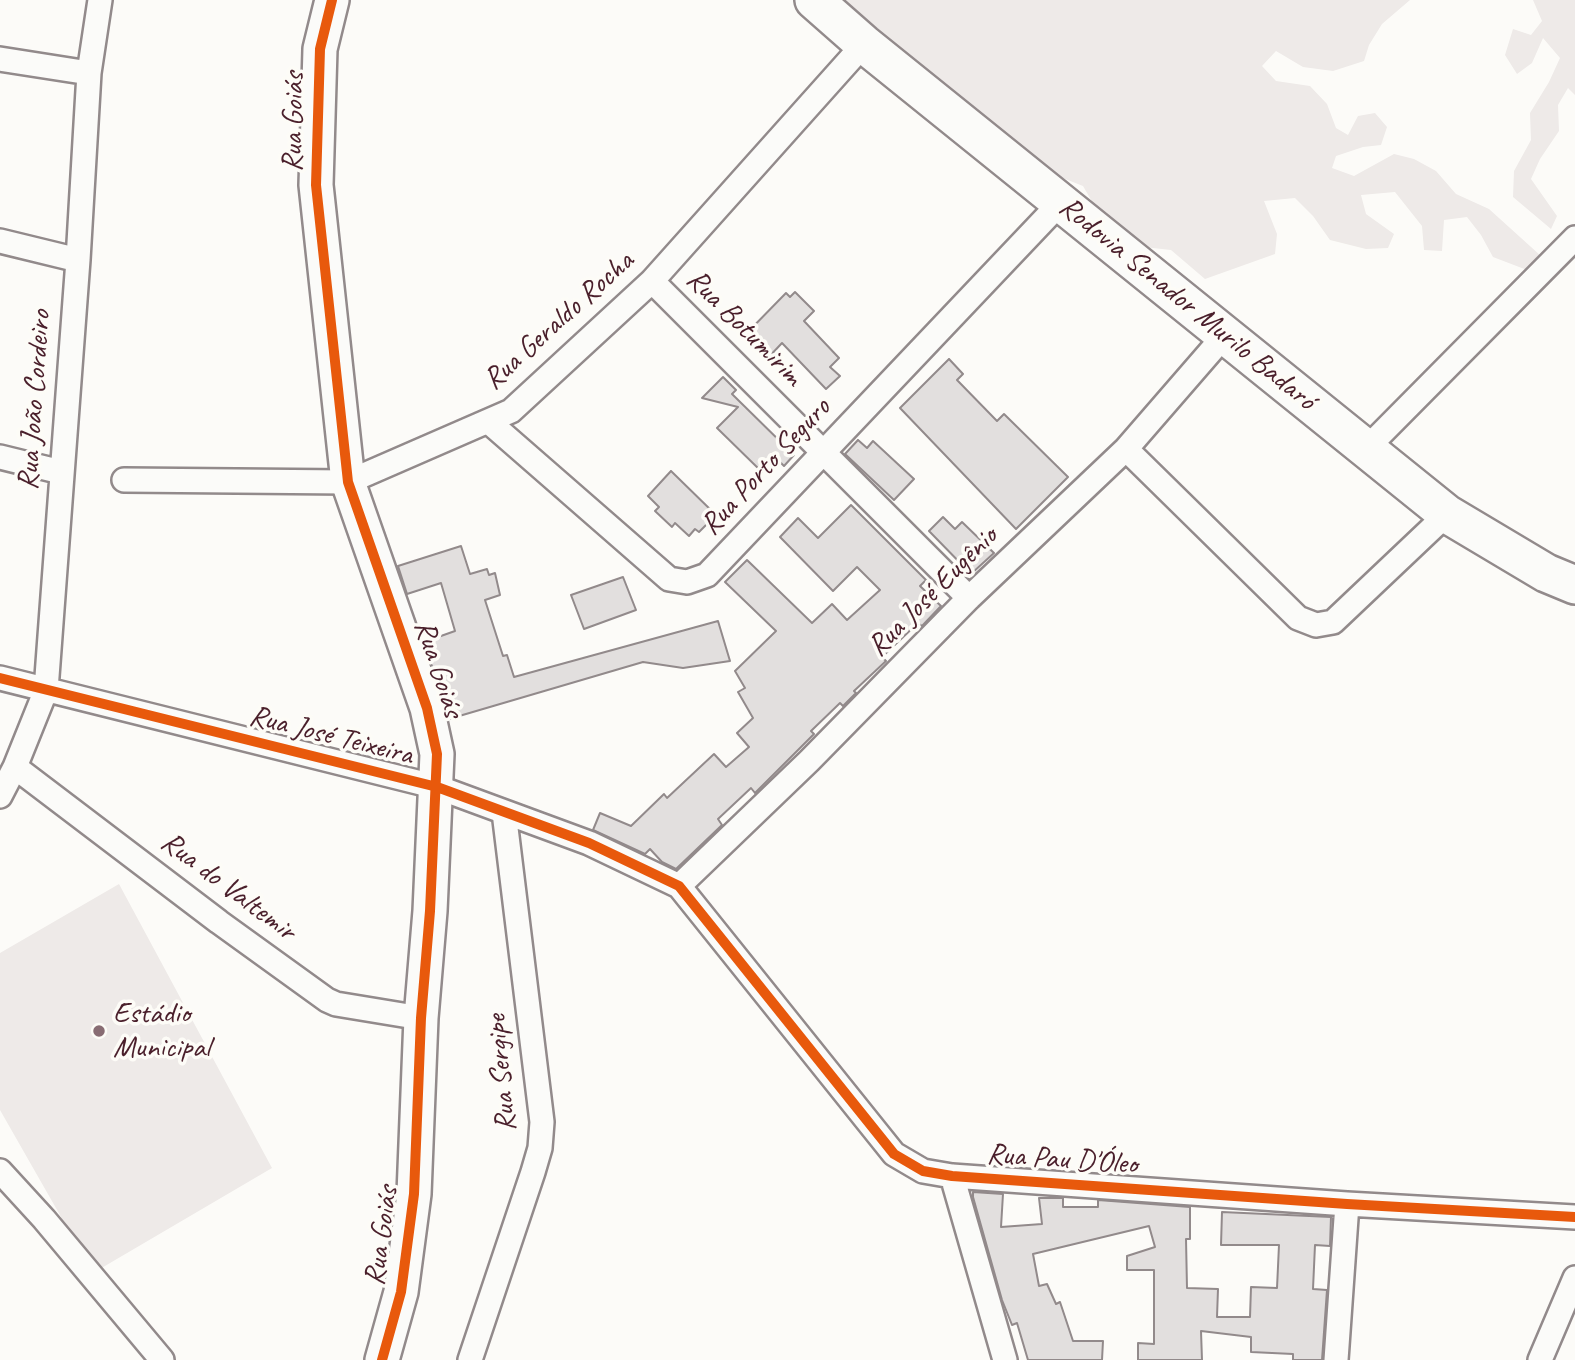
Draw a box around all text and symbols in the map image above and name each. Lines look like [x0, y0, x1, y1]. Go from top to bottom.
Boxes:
street label: Rua Goiás [275, 72, 313, 172]
street label: Rodovia Senador Murilo Badaró [1051, 189, 1323, 419]
street label: Rua Geraldo Rocha [476, 244, 642, 398]
street label: Rua Botumirim [678, 262, 810, 394]
street label: Rua João Cordeiro [11, 309, 59, 491]
street label: Rua Porto Seguro [693, 391, 839, 543]
street label: Rua José Eugênio [860, 519, 1006, 665]
street label: Rua Goiás [405, 616, 471, 722]
street label: Rua José Teixeira [246, 698, 416, 774]
street label: Rua do Valtemir [153, 825, 303, 949]
place label: Estádio Municipal [113, 996, 210, 1066]
street label: Rua Sergipe [479, 1013, 525, 1133]
marker: Estádio Municipal [91, 1023, 107, 1039]
street label: Rua Pau D'Óleo [985, 1137, 1139, 1183]
street label: Rua Goiás [357, 1184, 407, 1288]

